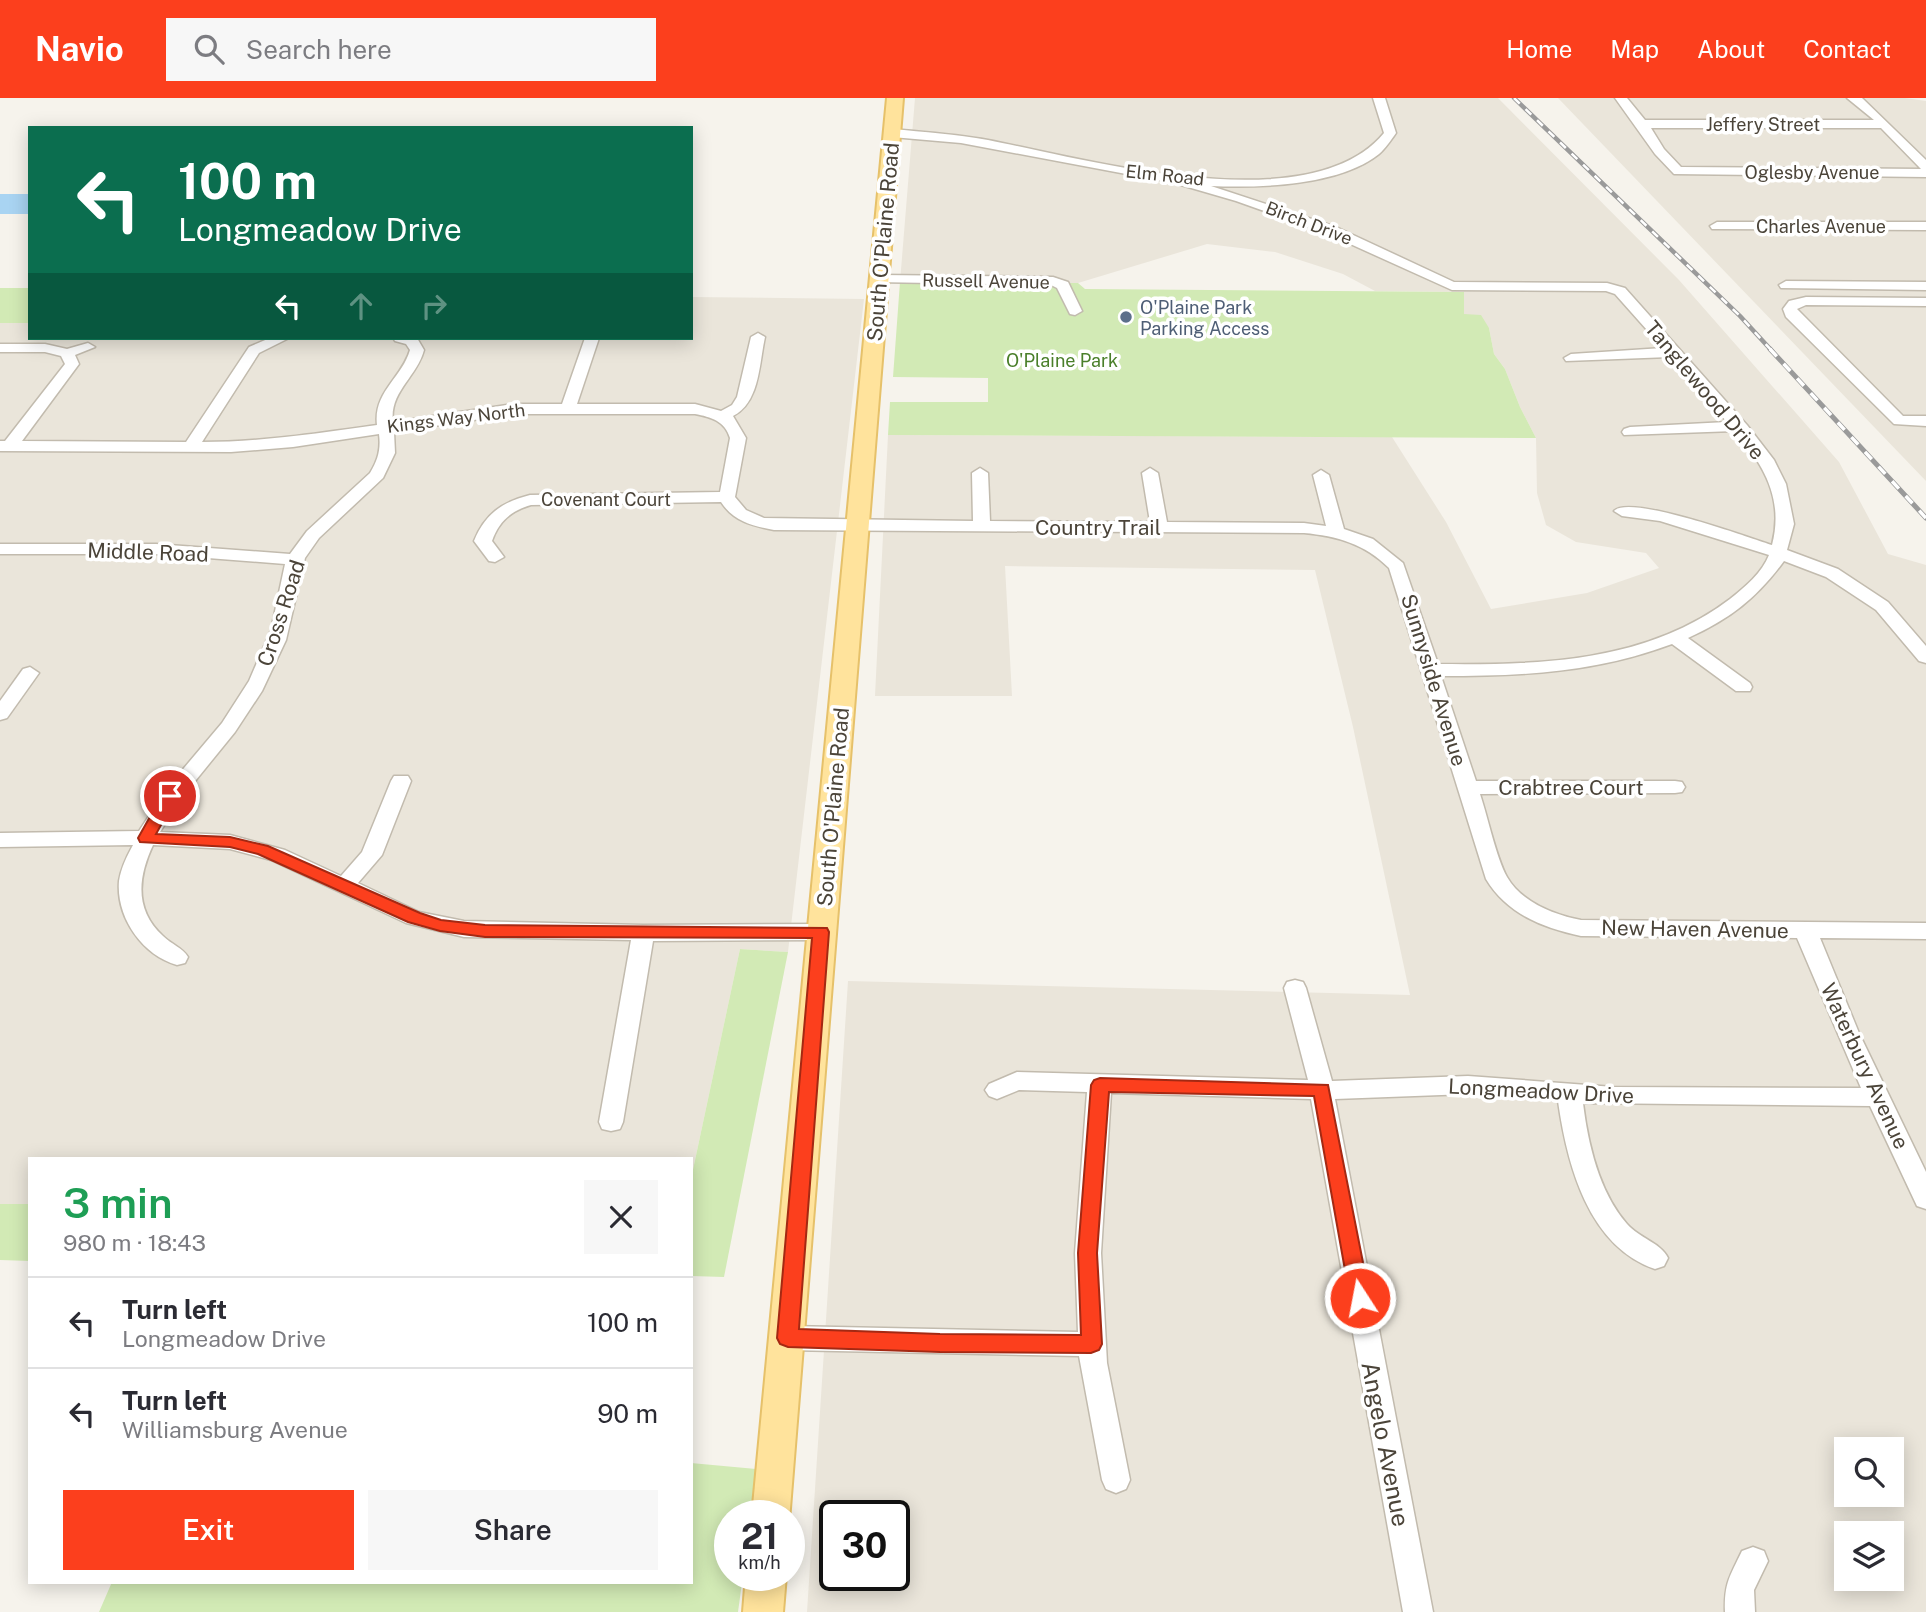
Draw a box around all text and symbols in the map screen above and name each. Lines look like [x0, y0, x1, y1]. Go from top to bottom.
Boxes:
search box [166, 18, 656, 81]
text: Navio [35, 30, 124, 68]
icon: search [190, 30, 228, 68]
text: Search here [246, 34, 392, 65]
text: Home [1506, 35, 1572, 63]
text: Map [1610, 35, 1659, 63]
text: About [1697, 35, 1765, 63]
text: Contact [1803, 35, 1891, 63]
street label: Jeffery Street [1706, 114, 1820, 135]
street label: South O'Plaine Road [862, 142, 904, 342]
text: 100 m [178, 152, 317, 210]
icon: left [63, 154, 154, 245]
street label: Elm Road [1125, 160, 1205, 190]
street label: Oglesby Avenue [1745, 162, 1879, 183]
street label: Birch Drive [1263, 197, 1355, 249]
text: Longmeadow Drive [178, 211, 462, 248]
street label: Charles Avenue [1756, 216, 1886, 237]
street label: Russell Avenue [922, 269, 1050, 293]
icon: left [269, 287, 307, 325]
icon: ahead [342, 287, 380, 325]
icon: right [415, 287, 453, 325]
place label: O'Plaine Park Parking Access [1140, 297, 1269, 339]
marker: O'Plaine Park Parking Access [1118, 309, 1134, 325]
street label: Tanglewood Drive [1640, 316, 1770, 464]
park label: O'Plaine Park [1006, 350, 1118, 371]
street label: Kings Way North [386, 399, 526, 437]
street label: Covenant Court [541, 489, 671, 510]
street label: Country Trail [1035, 515, 1161, 540]
street label: Middle Road [87, 537, 209, 567]
street label: Cross Road [252, 557, 310, 669]
street label: Sunnyside Avenue [1396, 591, 1472, 769]
street label: South O'Plaine Road [812, 707, 854, 907]
pin [140, 766, 200, 826]
street label: Crabtree Court [1498, 775, 1644, 800]
icon: arrive [151, 777, 189, 815]
street label: New Haven Avenue [1601, 915, 1789, 943]
street label: Waterbury Avenue [1816, 979, 1914, 1153]
street label: Longmeadow Drive [1447, 1074, 1635, 1108]
text: 3 min [63, 1178, 173, 1227]
button: close [584, 1180, 658, 1254]
text: 980 m · 18:43 [63, 1229, 206, 1256]
position arrow [1323, 1261, 1397, 1335]
text: Turn left [122, 1294, 227, 1325]
icon: left [63, 1304, 101, 1342]
text: 100 m [587, 1307, 658, 1338]
text: Longmeadow Drive [122, 1325, 326, 1352]
street label: Angelo Avenue [1356, 1359, 1416, 1529]
text: Turn left [122, 1385, 227, 1416]
icon: left [63, 1395, 101, 1433]
text: 90 m [597, 1398, 658, 1429]
text: Williamsburg Avenue [122, 1416, 348, 1443]
map controls [1834, 1437, 1904, 1591]
button: search [1834, 1437, 1904, 1507]
button: Exit [63, 1490, 354, 1570]
button: Share [368, 1490, 658, 1570]
speed limit sign: 30 [819, 1500, 910, 1591]
text: 21 [741, 1516, 778, 1557]
button: layers [1834, 1521, 1904, 1591]
text: km/h [738, 1552, 781, 1573]

